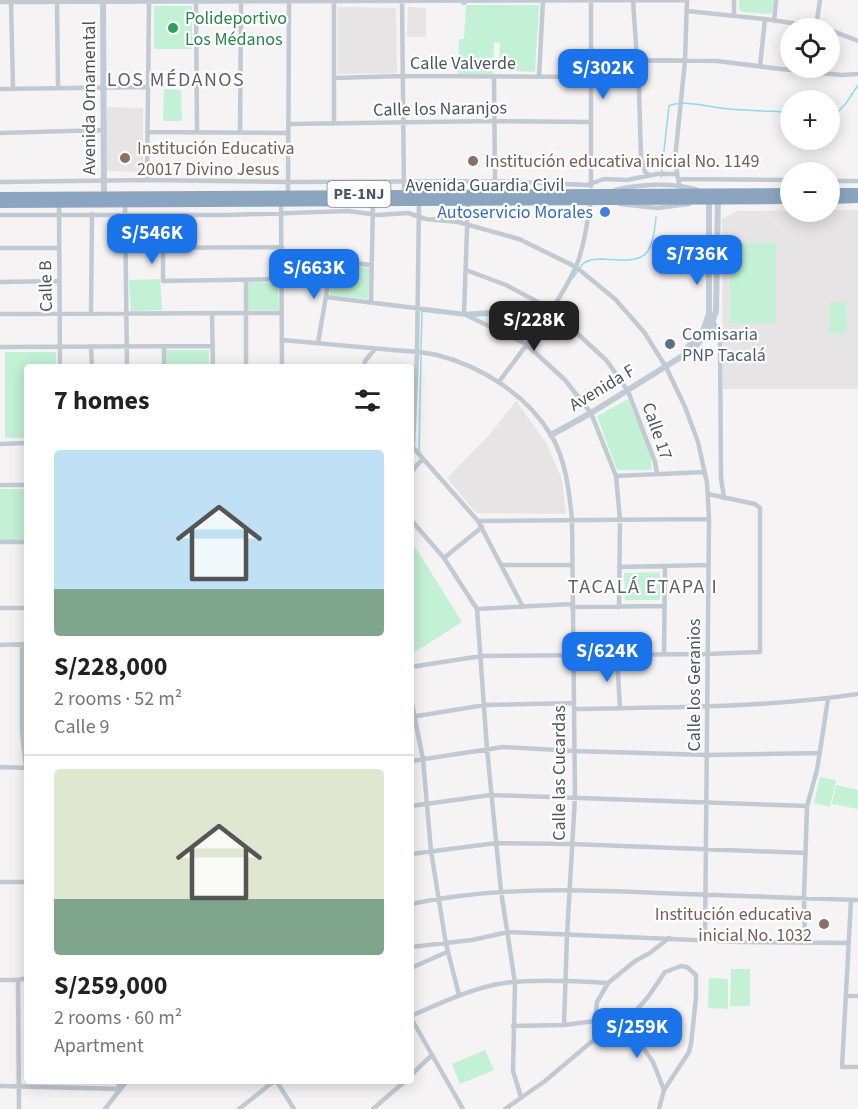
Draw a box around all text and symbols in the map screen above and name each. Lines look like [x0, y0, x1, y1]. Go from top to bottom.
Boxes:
place label: Polideportivo Los Médanos [185, 6, 287, 52]
map controls [780, 18, 840, 222]
button: locate [780, 18, 840, 78]
street label: Avenida Ornamental [77, 21, 102, 175]
marker: Polideportivo Los Médanos [166, 21, 180, 35]
pin: S/302K [554, 49, 652, 100]
street label: Calle Valverde [410, 51, 516, 76]
text: S/302K [572, 54, 634, 82]
district label: LOS MÉDANOS [107, 66, 245, 94]
button: + [780, 90, 840, 150]
street label: Calle los Naranjos [373, 95, 507, 123]
place label: Institución Educativa 20017 Divino Jesus [137, 136, 295, 182]
place label: Institución educativa inicial No. 1149 [485, 149, 760, 174]
marker: Institución Educativa 20017 Divino Jesus [118, 151, 132, 165]
marker: Institución educativa inicial No. 1149 [466, 154, 480, 168]
button: − [780, 162, 840, 222]
street label: Avenida Guardia Civil [405, 173, 565, 198]
road number: PE-1NJ [328, 181, 391, 207]
place label: Autoservicio Morales [437, 200, 593, 225]
marker: Autoservicio Morales [598, 205, 612, 219]
pin: S/546K [103, 214, 201, 265]
text: S/546K [121, 219, 183, 247]
pin: S/736K [648, 235, 746, 286]
text: S/736K [666, 240, 728, 268]
pin: S/663K [265, 249, 363, 300]
text: S/663K [283, 254, 345, 282]
street label: Calle B [33, 260, 59, 312]
pin: S/228K [485, 301, 583, 352]
text: S/228K [503, 306, 565, 334]
place label: Comisaria PNP Tacalá [682, 322, 766, 368]
marker: Comisaria PNP Tacalá [663, 337, 677, 351]
street label: Avenida F [564, 359, 640, 417]
text: 7 homes [54, 382, 149, 419]
icon: filters [351, 384, 384, 417]
street label: Calle 17 [636, 399, 678, 463]
icon: home [165, 489, 273, 597]
district label: TACALÁ ETAPA I [568, 573, 718, 601]
street label: Calle los Geranios [682, 619, 707, 751]
pin: S/624K [558, 632, 656, 683]
text: S/624K [576, 637, 638, 665]
text: S/228,000 [54, 648, 167, 685]
text: 2 rooms · 52 m² [54, 685, 182, 713]
street label: Calle las Cucardas [547, 705, 572, 841]
text: Calle 9 [54, 713, 110, 741]
icon: home [165, 808, 273, 916]
place label: Institución educativa inicial No. 1032 [655, 902, 812, 948]
marker: Institución educativa inicial No. 1032 [817, 917, 831, 931]
text: S/259,000 [54, 967, 167, 1004]
text: 2 rooms · 60 m² [54, 1004, 182, 1032]
pin: S/259K [588, 1008, 686, 1059]
text: S/259K [606, 1013, 668, 1041]
text: Apartment [54, 1032, 144, 1060]

